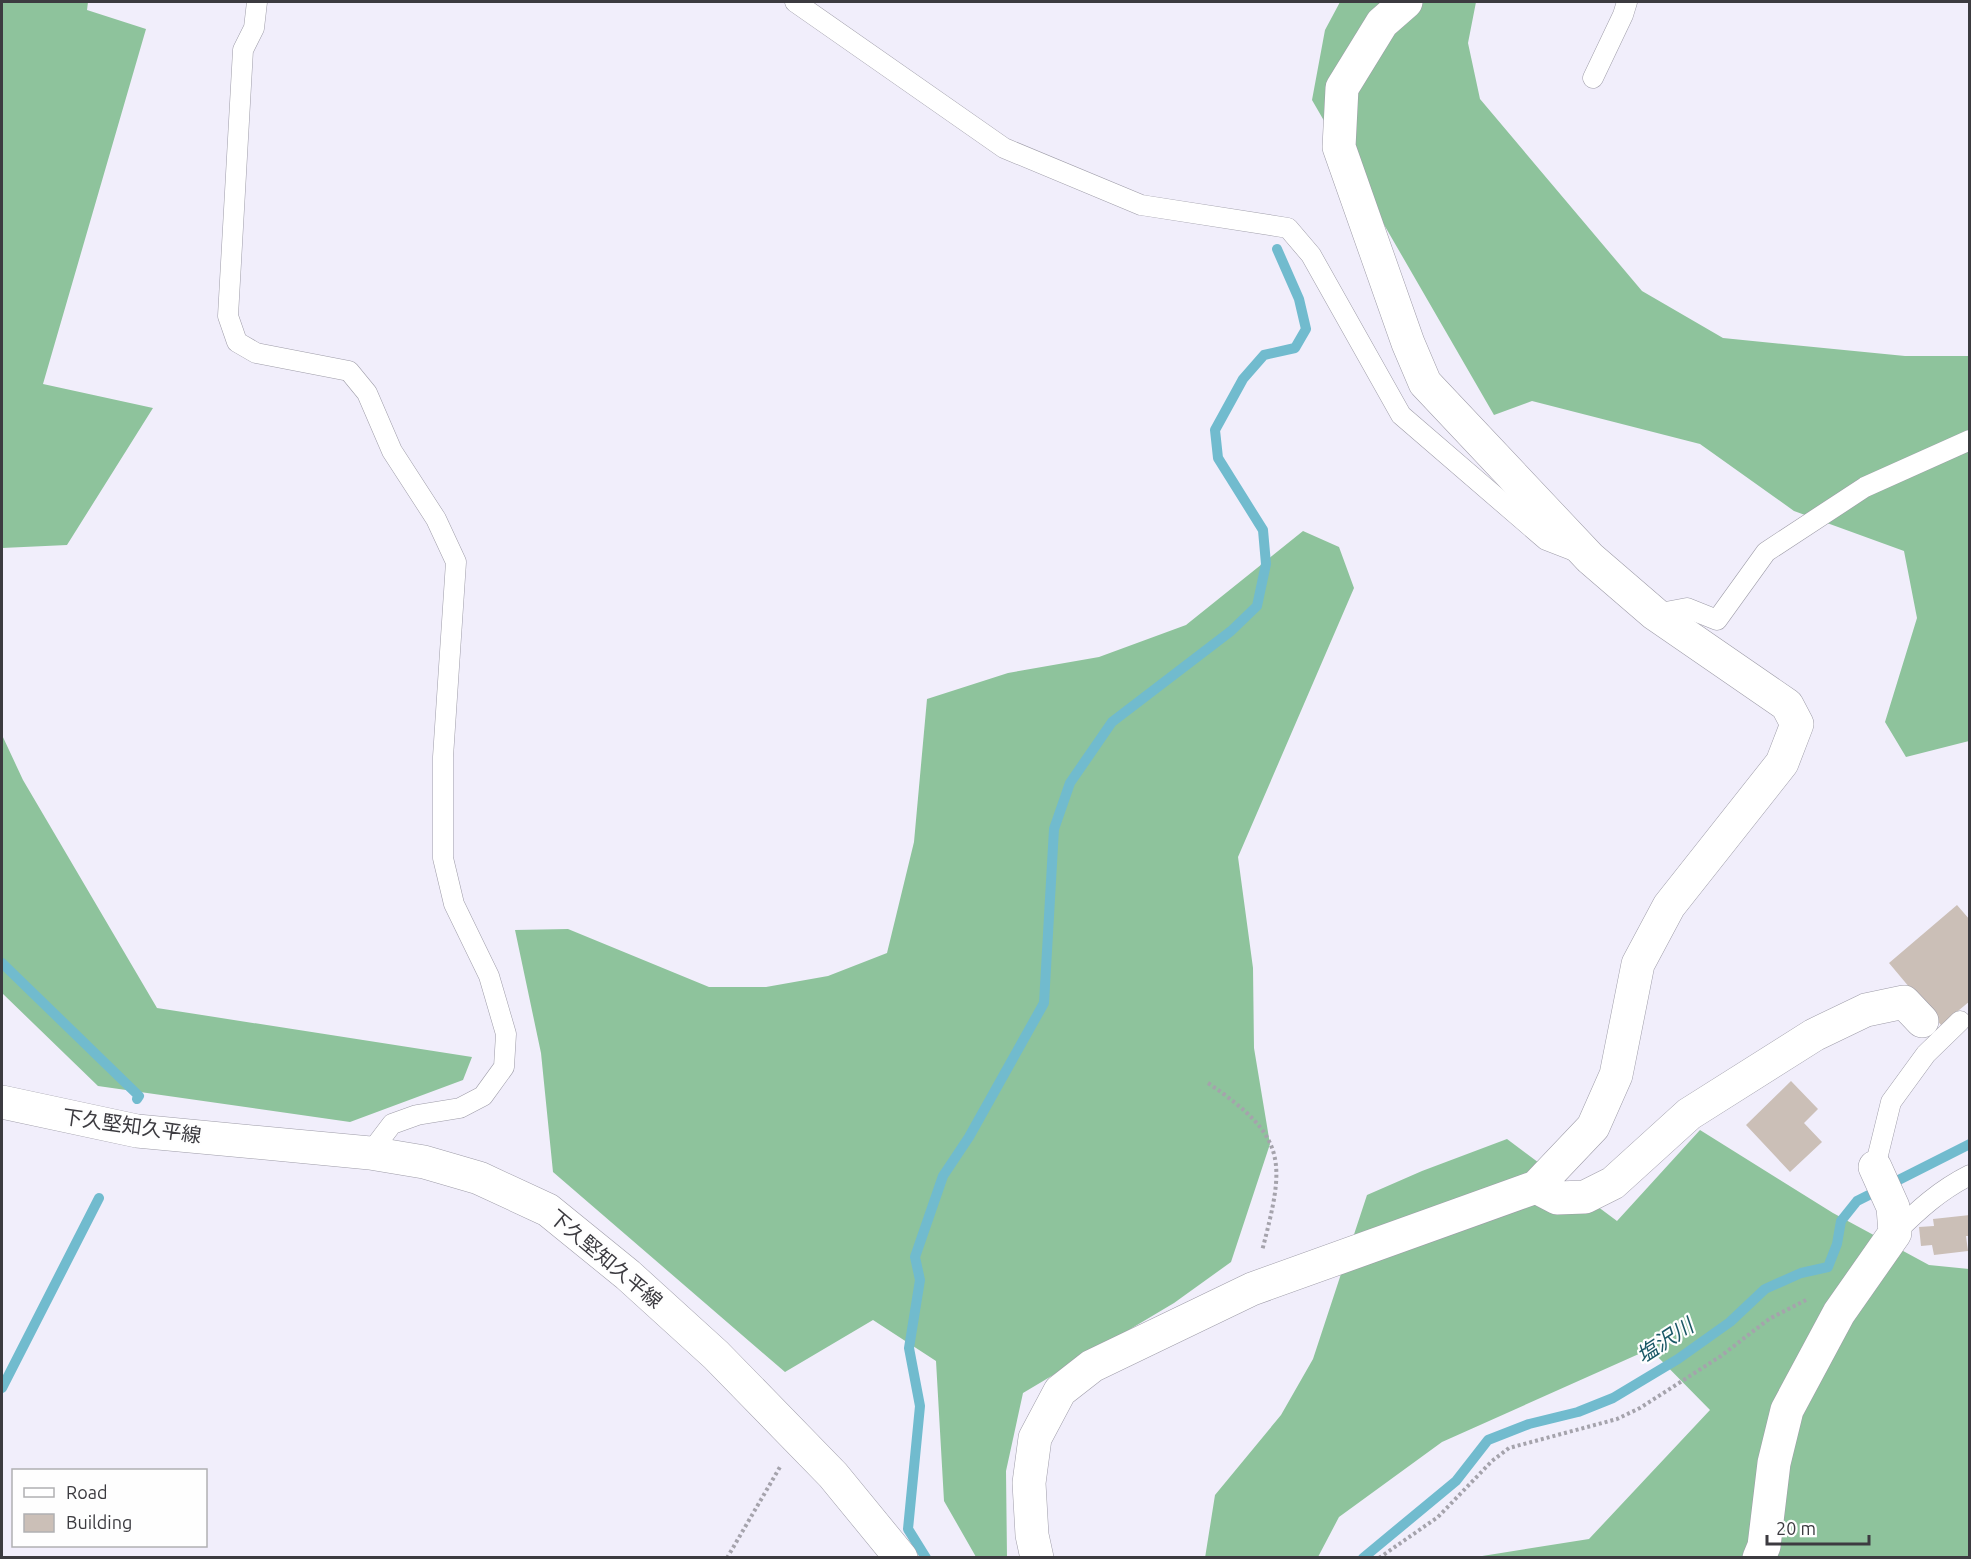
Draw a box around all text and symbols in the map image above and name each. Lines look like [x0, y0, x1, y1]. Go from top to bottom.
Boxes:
street label: 下久堅知久平線 [61, 1104, 203, 1147]
street label: 下久堅知久平線 [545, 1205, 667, 1312]
water label: 塩沢川 [1632, 1312, 1699, 1367]
legend [12, 1469, 207, 1547]
text: Road [66, 1482, 108, 1502]
scale bar [1767, 1508, 1869, 1546]
text: Building [66, 1512, 132, 1532]
text: 20 m [1776, 1518, 1816, 1538]

